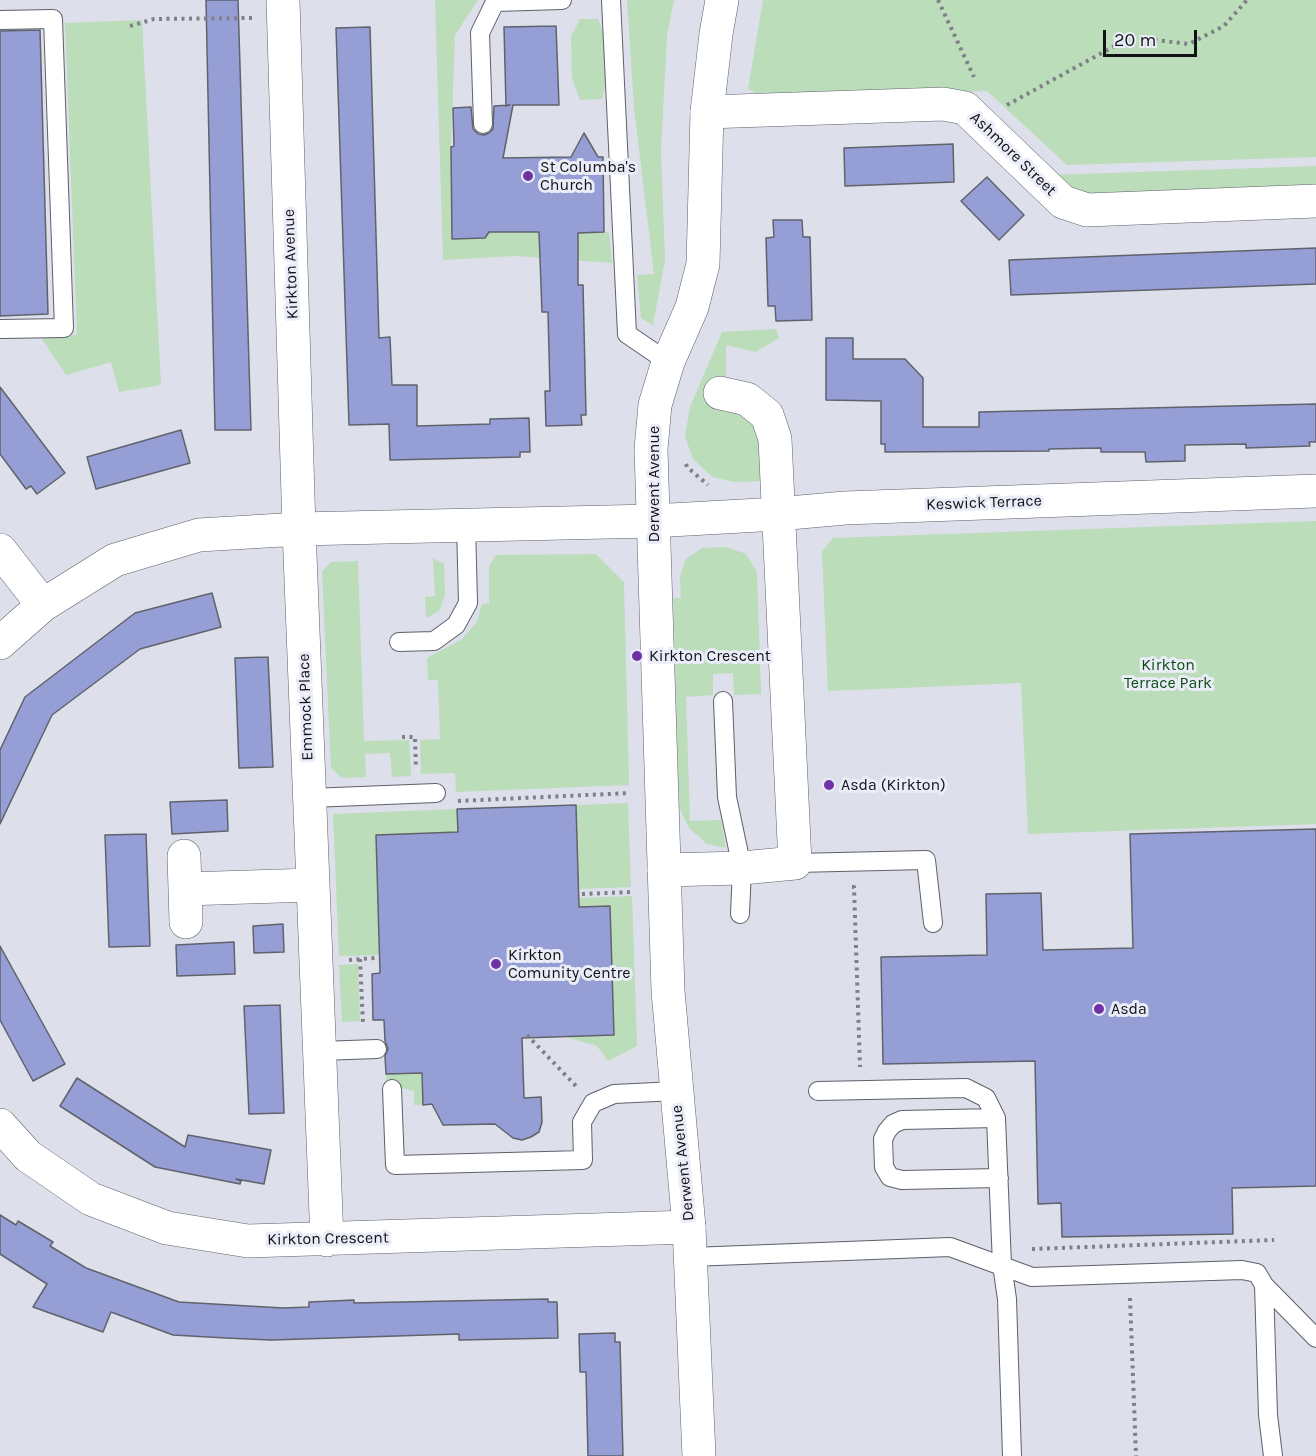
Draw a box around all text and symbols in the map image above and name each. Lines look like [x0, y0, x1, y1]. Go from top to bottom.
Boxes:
scale bar [1106, 18, 1200, 56]
text: 20 m [1114, 29, 1156, 51]
street label: Ashmore Street [966, 108, 1060, 200]
place label: St Columba's Church [540, 157, 636, 195]
marker: St Columba's Church [521, 169, 535, 183]
street label: Kirkton Avenue [279, 209, 303, 319]
street label: Derwent Avenue [644, 426, 664, 542]
street label: Keswick Terrace [926, 491, 1042, 515]
place label: Kirkton Crescent [649, 646, 771, 666]
marker: Kirkton Crescent [630, 649, 644, 663]
street label: Emmock Place [295, 653, 317, 761]
park label: Kirkton Terrace Park [1124, 655, 1212, 693]
place label: Asda (Kirkton) [841, 775, 946, 795]
marker: Asda (Kirkton) [822, 778, 836, 792]
place label: Kirkton Comunity Centre [508, 945, 631, 983]
marker: Kirkton Comunity Centre [489, 957, 503, 971]
place label: Asda [1111, 999, 1147, 1019]
marker: Asda [1092, 1002, 1106, 1016]
street label: Derwent Avenue [667, 1104, 699, 1222]
street label: Kirkton Crescent [267, 1228, 389, 1250]

